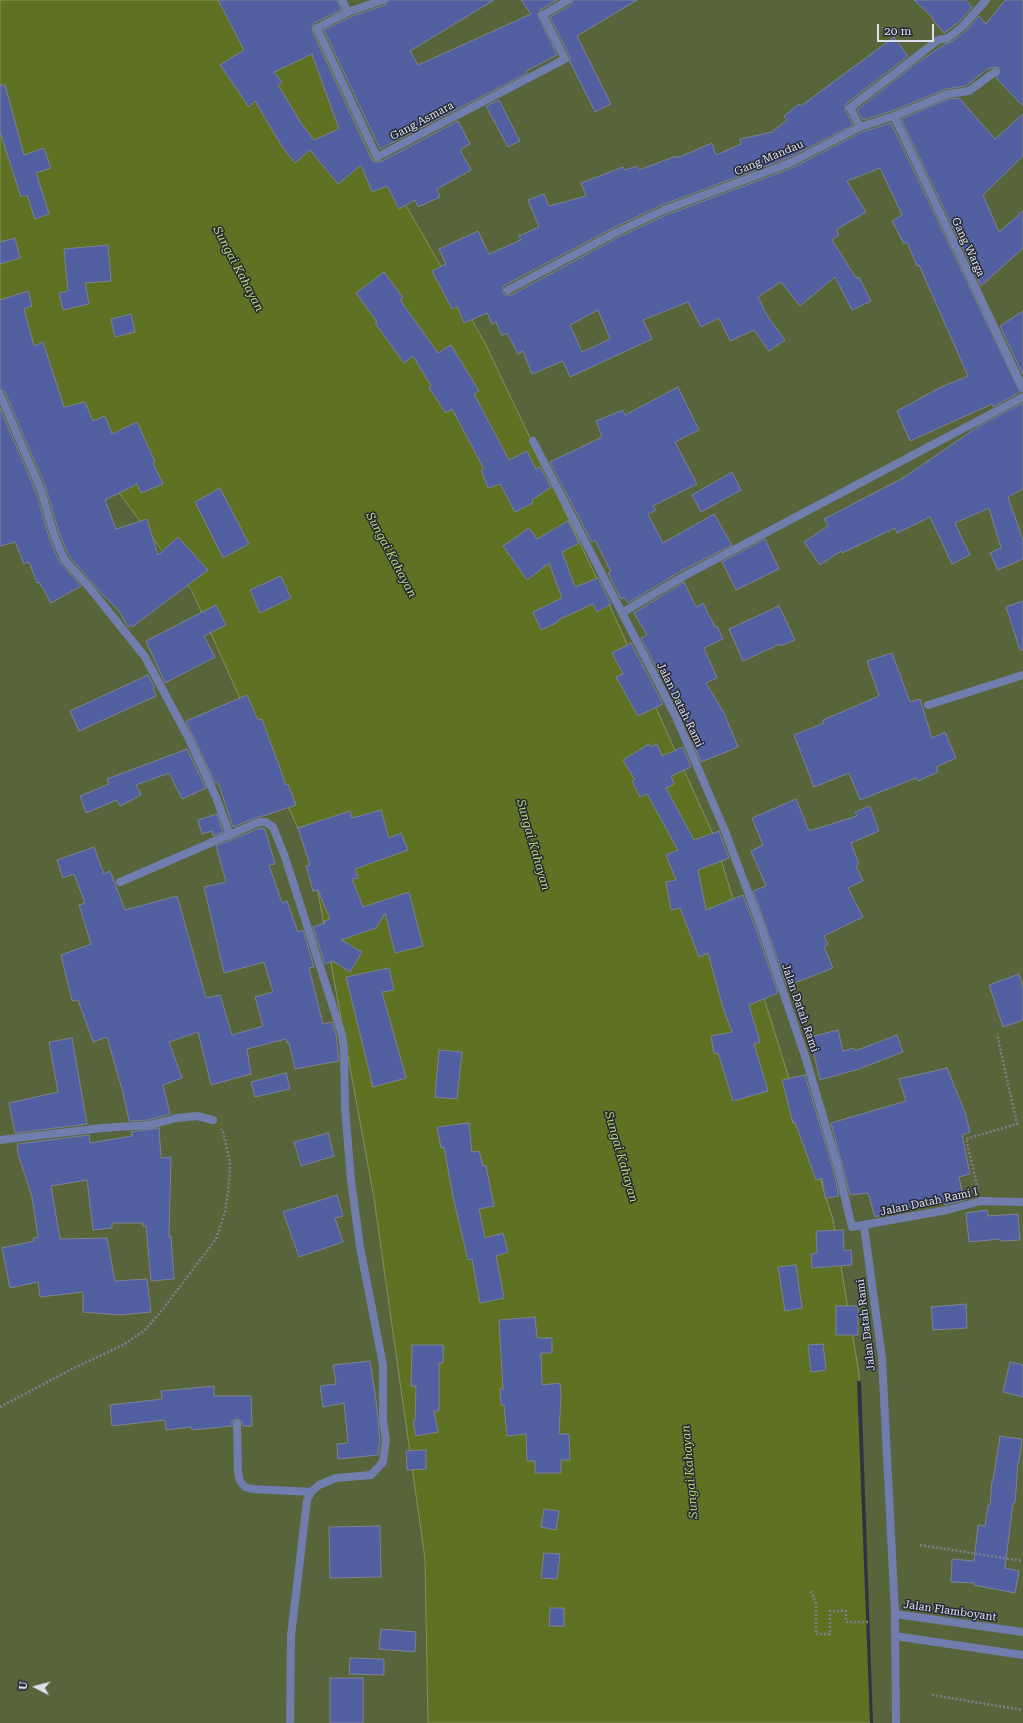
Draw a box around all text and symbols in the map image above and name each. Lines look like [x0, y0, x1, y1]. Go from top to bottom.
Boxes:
scale bar [879, 16, 936, 42]
text: 20 m [884, 24, 911, 38]
street label: Gang Asmara [388, 99, 456, 143]
street label: Gang Mandau [732, 137, 806, 179]
street label: Gang Warga [949, 215, 987, 279]
water label: Sungai Kahayan [210, 224, 266, 314]
water label: Sungai Kahayan [363, 510, 419, 600]
street label: Jalan Datah Rami [654, 661, 706, 749]
water label: Sungai Kahayan [513, 798, 553, 892]
street label: Jalan Datah Rami [779, 962, 821, 1054]
water label: Sungai Kahayan [601, 1110, 641, 1204]
street label: Jalan Datah Rami I [879, 1185, 979, 1219]
street label: Jalan Datah Rami [854, 1278, 878, 1372]
water label: Sungai Kahayan [679, 1424, 701, 1520]
street label: Jalan Flamboyant [903, 1598, 997, 1624]
north arrow [16, 1667, 56, 1707]
text: U [17, 1681, 30, 1691]

